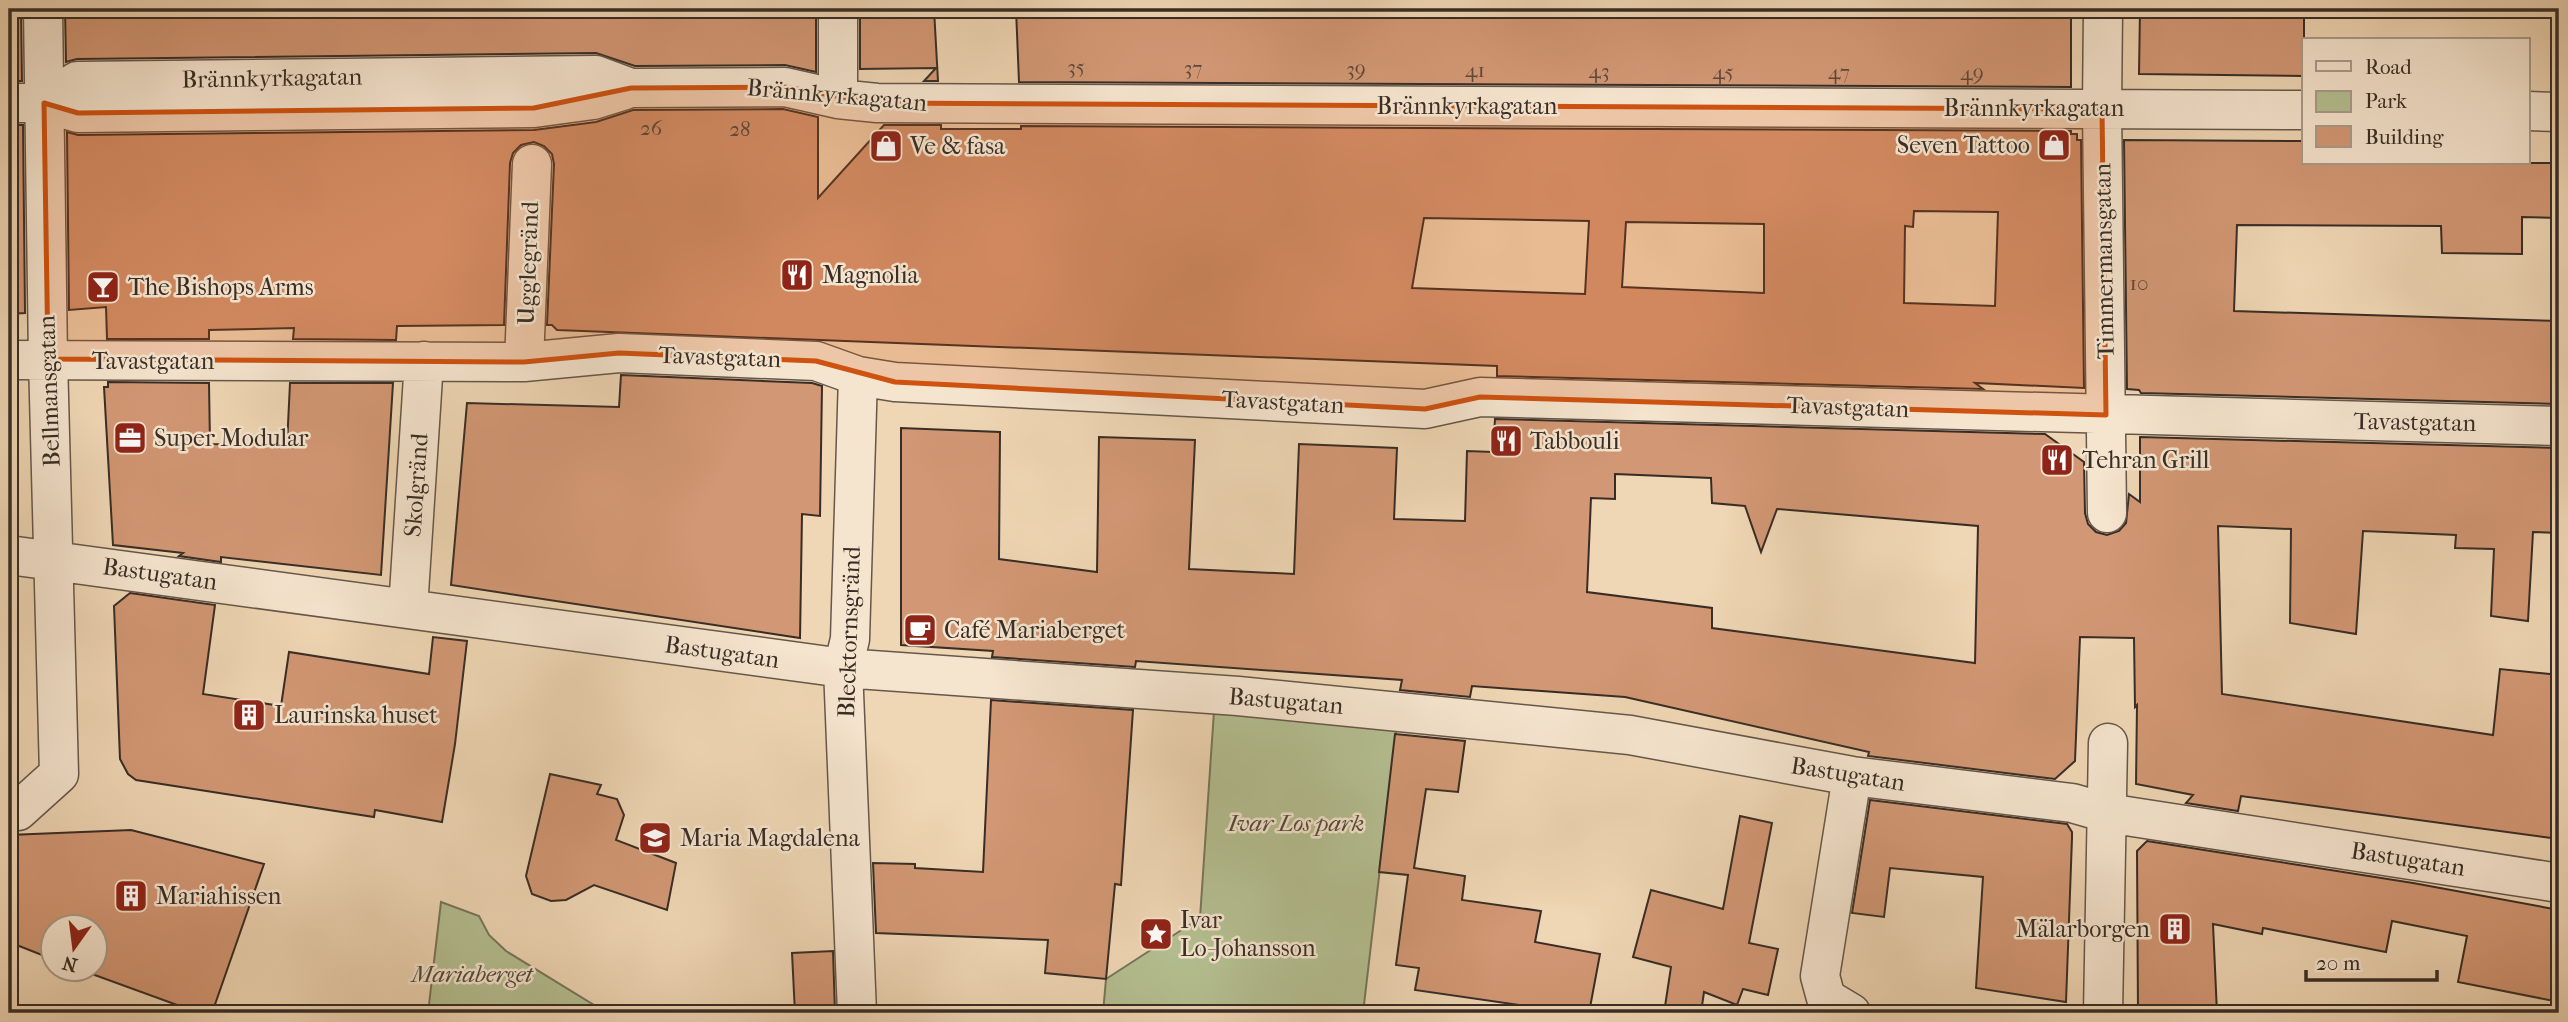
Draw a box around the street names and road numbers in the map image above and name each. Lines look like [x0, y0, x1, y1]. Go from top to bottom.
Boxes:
street label: Brännkyrkagatan [181, 62, 363, 94]
street label: Brännkyrkagatan [746, 73, 928, 117]
street label: Brännkyrkagatan [1377, 92, 1557, 120]
street label: Brännkyrkagatan [1944, 94, 2124, 122]
street label: Timmermansgatan [2088, 163, 2120, 359]
street label: Ugglegränd [512, 200, 544, 325]
street label: Bellmansgatan [32, 314, 66, 467]
street label: Tavastgatan [658, 341, 782, 373]
street label: Tavastgatan [92, 347, 214, 375]
street label: Tavastgatan [1221, 385, 1345, 419]
street label: Tavastgatan [1786, 391, 1910, 423]
street label: Tavastgatan [2353, 407, 2477, 437]
street label: Skolgränd [398, 431, 434, 538]
street label: Blecktornsgränd [832, 545, 866, 718]
street label: Bastugatan [101, 552, 219, 596]
street label: Bastugatan [663, 630, 781, 674]
street label: Bastugatan [1227, 682, 1345, 720]
street label: Bastugatan [1789, 751, 1907, 797]
street label: Bastugatan [2349, 836, 2467, 882]

